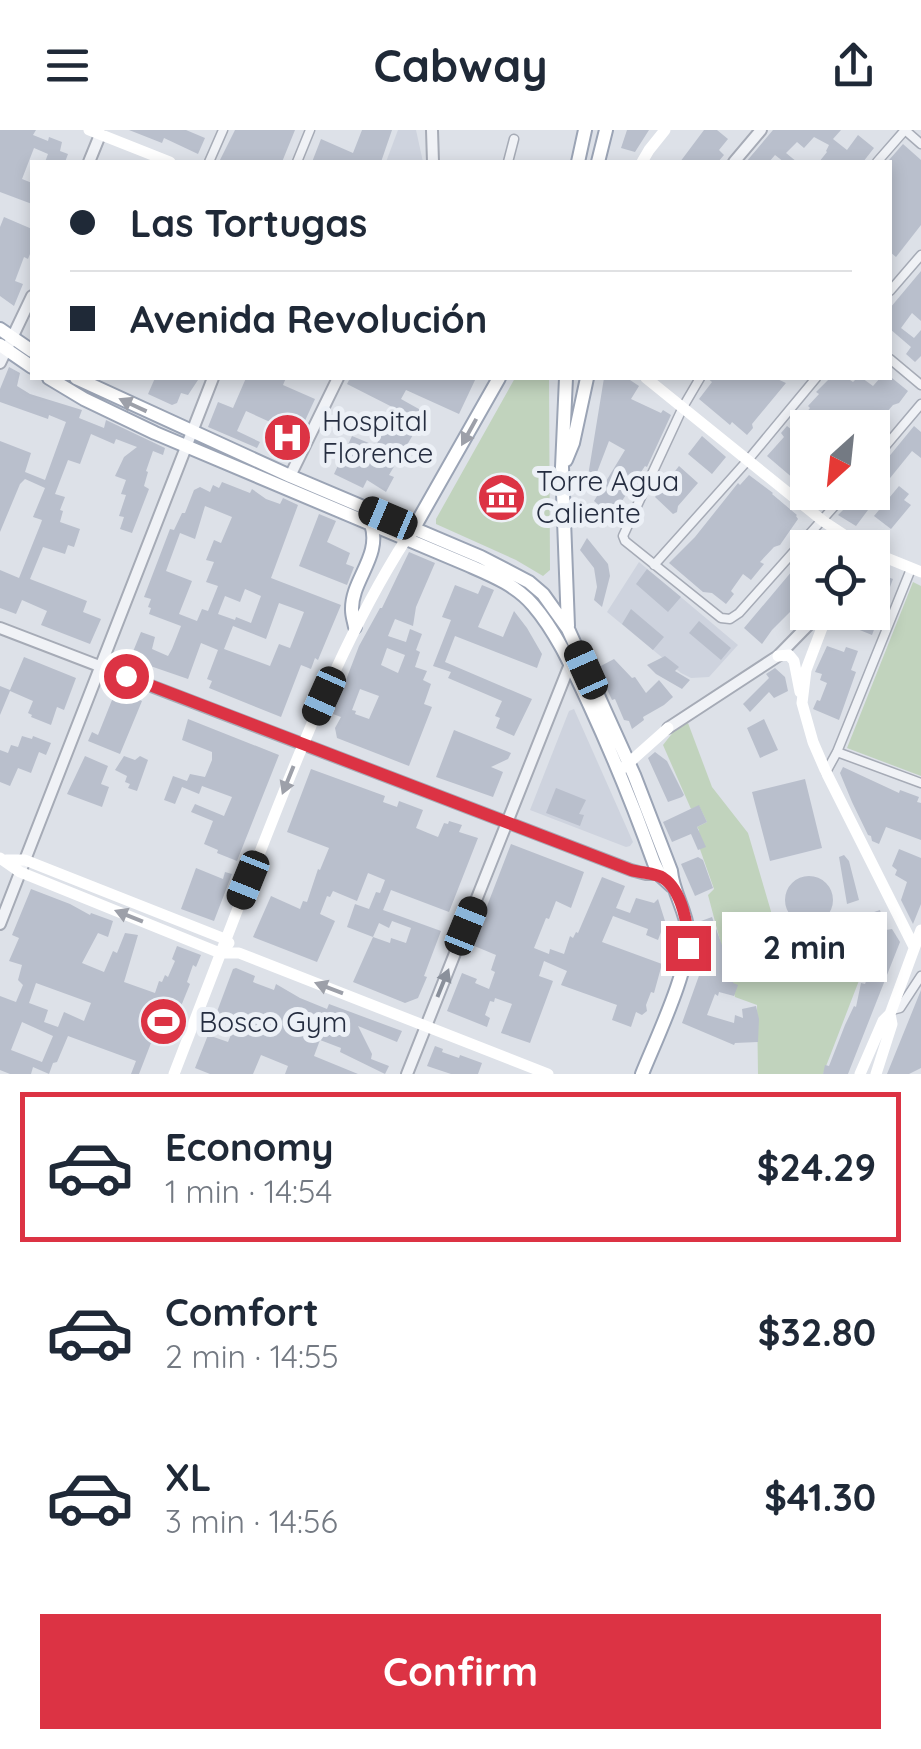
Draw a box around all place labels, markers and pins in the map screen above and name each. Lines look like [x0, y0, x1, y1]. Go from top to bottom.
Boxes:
place label: Hospital Florence [322, 403, 433, 470]
hospital icon: Hospital Florence [261, 411, 313, 463]
place label: Torre Agua Caliente [536, 463, 679, 530]
museum icon: Torre Agua Caliente [475, 471, 527, 523]
sports icon: Bosco Gym [138, 996, 190, 1048]
place label: Bosco Gym [199, 1004, 347, 1039]

